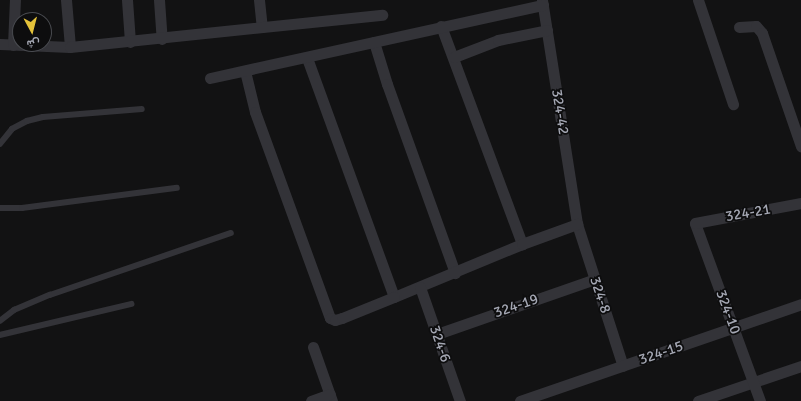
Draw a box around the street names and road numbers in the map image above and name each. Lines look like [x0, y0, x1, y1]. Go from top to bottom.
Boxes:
street label: 324-42 [548, 88, 572, 136]
street label: 324-21 [724, 200, 772, 226]
street label: 324-8 [586, 274, 614, 316]
street label: 324-10 [712, 287, 744, 337]
street label: 324-19 [491, 290, 541, 322]
street label: 324-6 [425, 323, 455, 365]
street label: 324-15 [636, 337, 686, 369]

